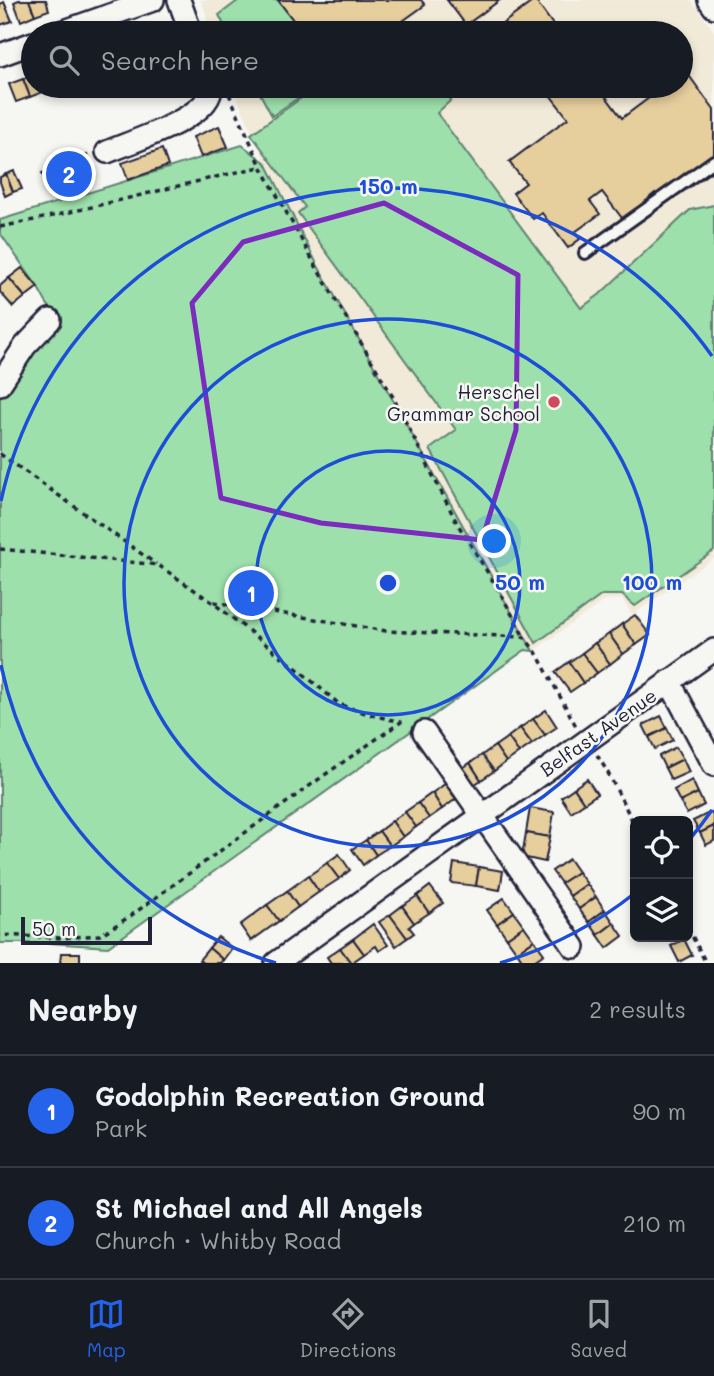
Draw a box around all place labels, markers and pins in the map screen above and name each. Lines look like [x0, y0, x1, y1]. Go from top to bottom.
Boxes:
pin: 2 [46, 148, 92, 200]
place label: Herschel Grammar School [387, 379, 540, 426]
marker: Herschel Grammar School [546, 394, 562, 410]
pin: 1 [228, 567, 274, 619]
centre of rings [376, 571, 400, 595]

